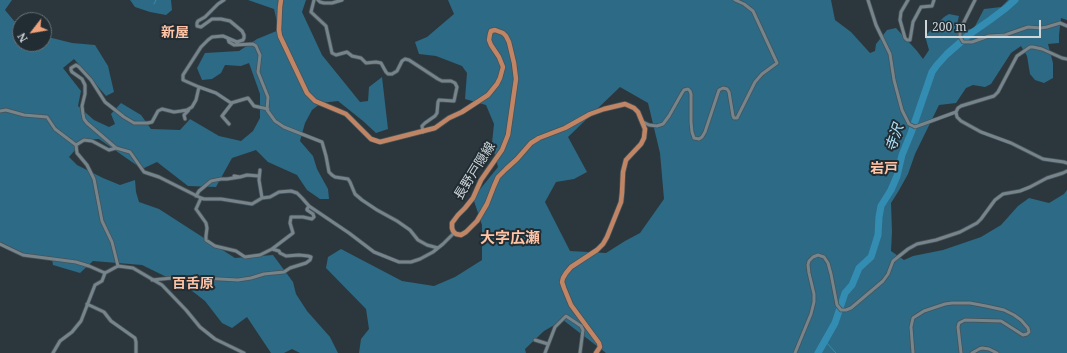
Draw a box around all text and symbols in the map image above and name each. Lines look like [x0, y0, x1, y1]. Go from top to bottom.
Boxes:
north arrow [12, 12, 52, 52]
scale bar [927, 12, 1043, 38]
text: 200 m [932, 18, 967, 35]
district label: 新屋 [161, 25, 189, 41]
text: N [13, 30, 31, 46]
water label: 寺沢 [882, 122, 908, 154]
street label: 長野戸隠線 [451, 139, 499, 203]
district label: 岩戸 [870, 161, 898, 177]
district label: 大字広瀬 [480, 230, 540, 248]
district label: 百舌原 [172, 276, 214, 292]

